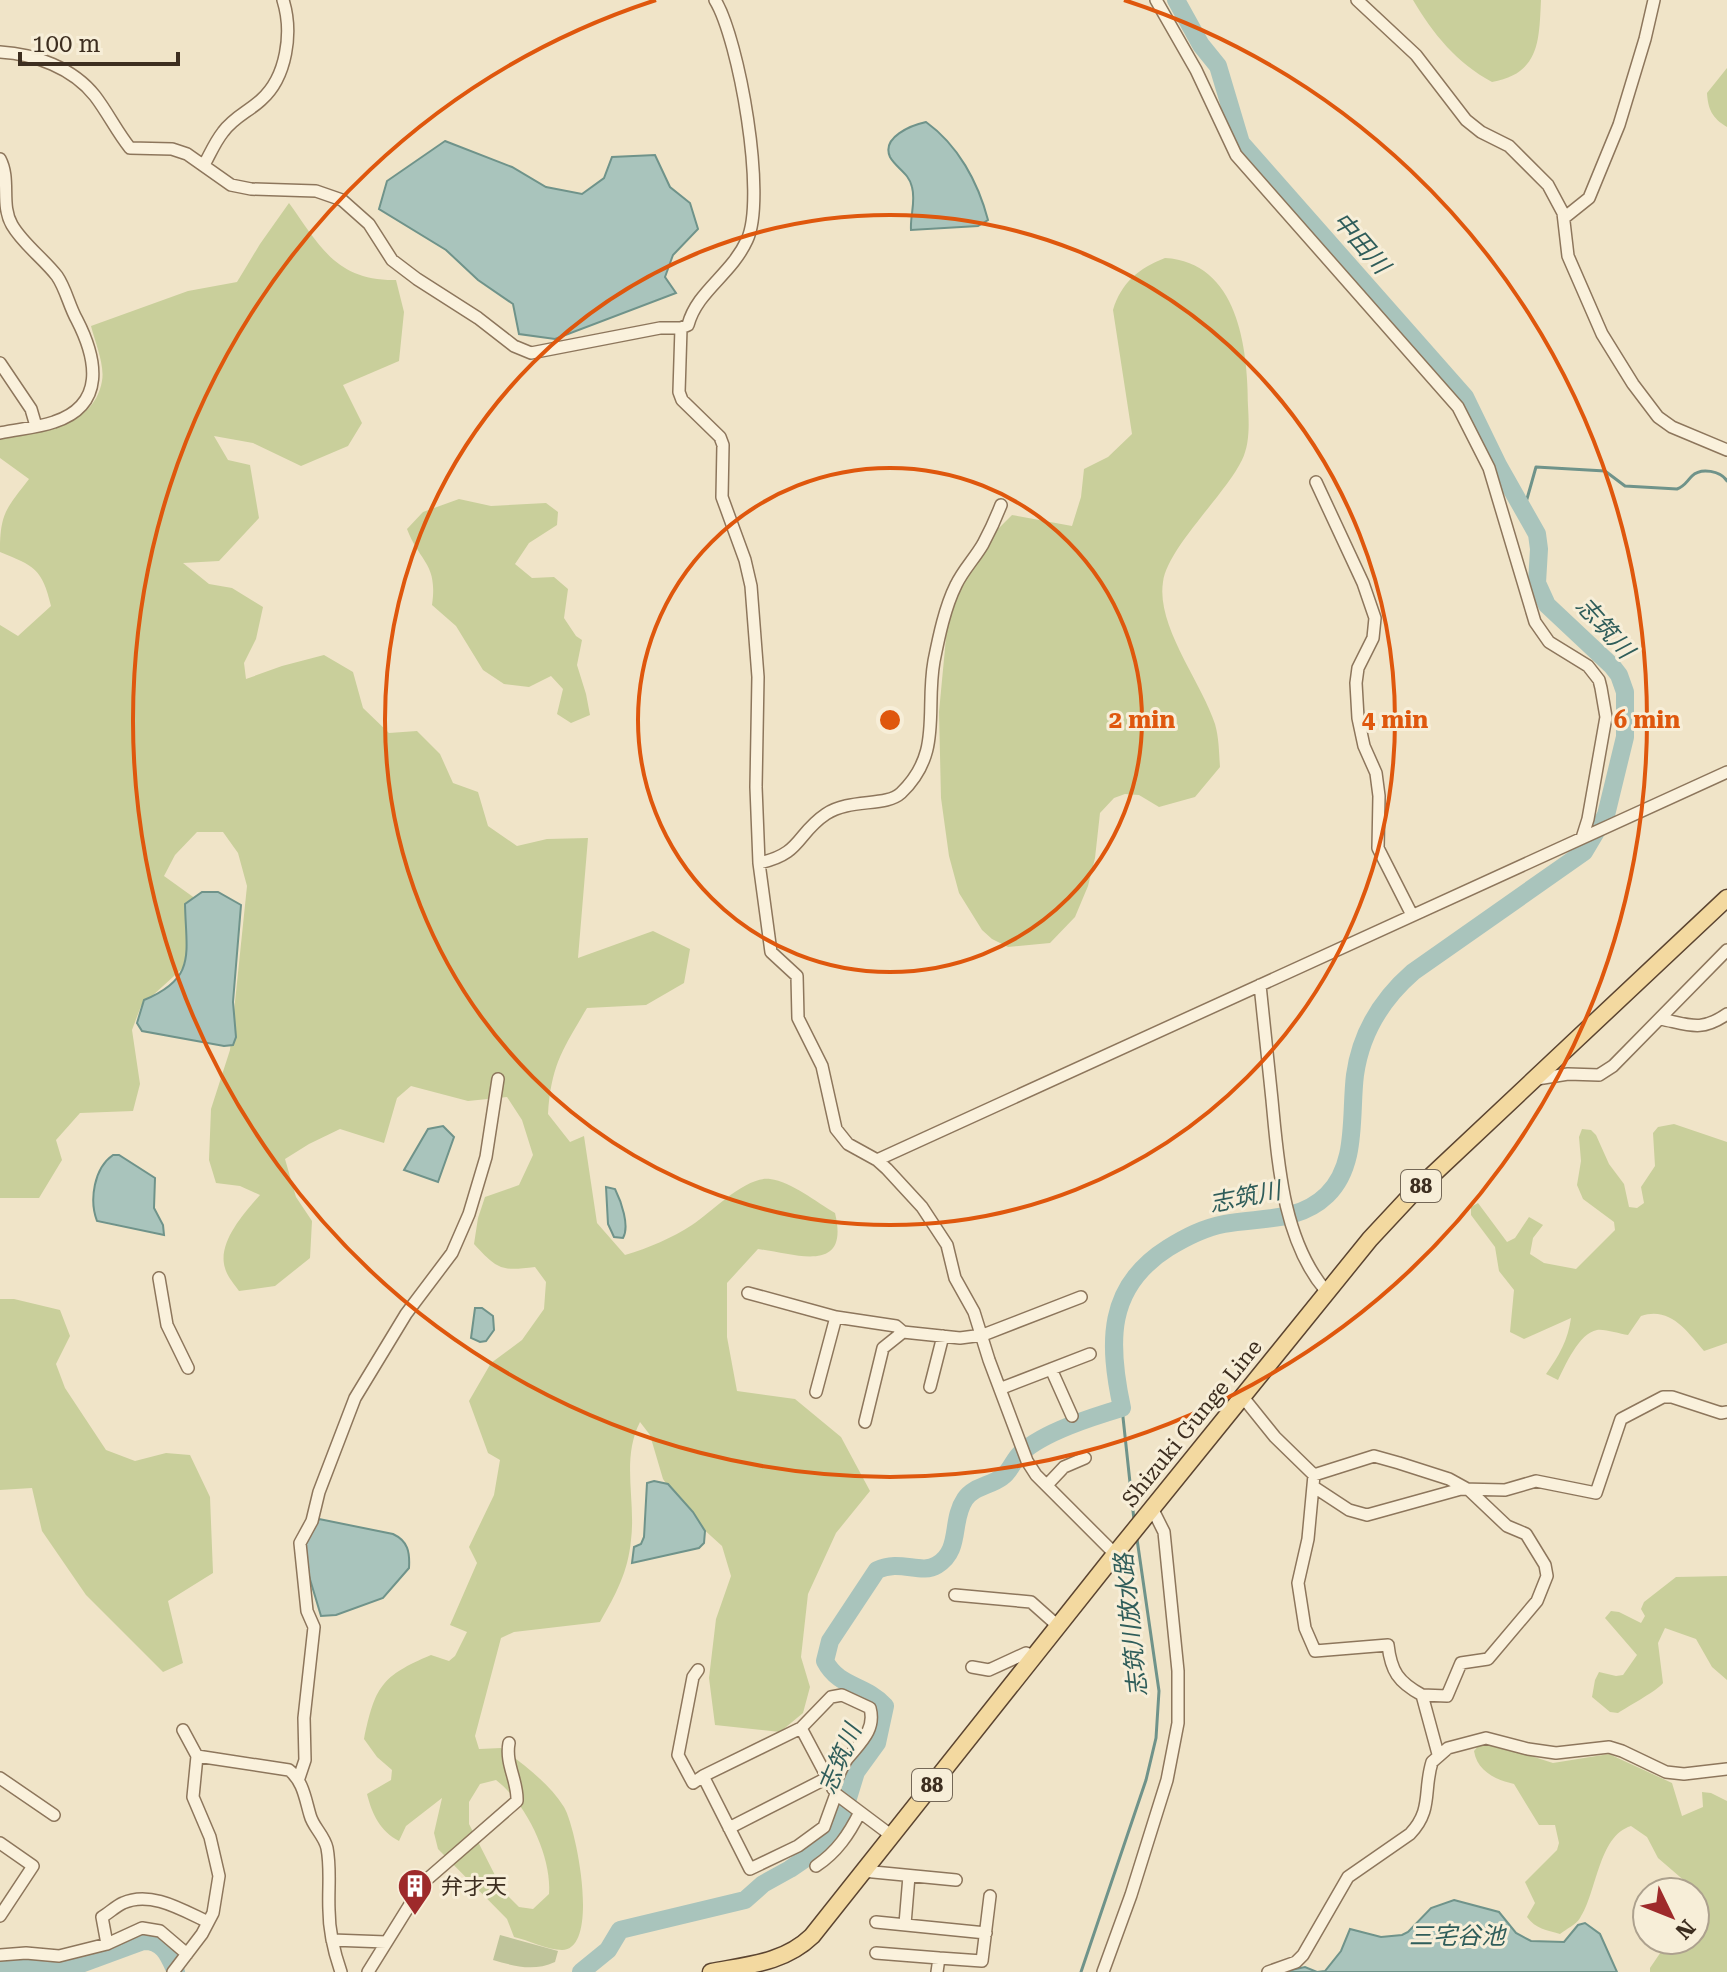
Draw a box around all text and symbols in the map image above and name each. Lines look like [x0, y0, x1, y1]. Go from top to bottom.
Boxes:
scale bar [20, 16, 178, 66]
text: 100 m [32, 30, 100, 58]
water label: 中田川 [1327, 207, 1397, 282]
water label: 志筑川 [1571, 592, 1642, 666]
centre of rings [876, 706, 904, 734]
text: 2 min [1109, 706, 1175, 734]
text: 4 min [1362, 706, 1428, 734]
text: 6 min [1614, 706, 1680, 734]
road number: 88 [1401, 1170, 1441, 1202]
water label: 志筑川 [1207, 1176, 1286, 1218]
street label: Shizuki Gunge Line [1117, 1334, 1267, 1512]
water label: 志筑川放水路 [1109, 1550, 1152, 1698]
water label: 志筑川 [813, 1718, 868, 1798]
road number: 88 [912, 1769, 952, 1801]
building icon: 弁才天 [396, 1867, 434, 1917]
place label: 弁才天 [441, 1874, 507, 1899]
north arrow [1631, 1876, 1711, 1956]
text: N [1670, 1915, 1700, 1944]
water label: 三宅谷池 [1409, 1922, 1507, 1950]

